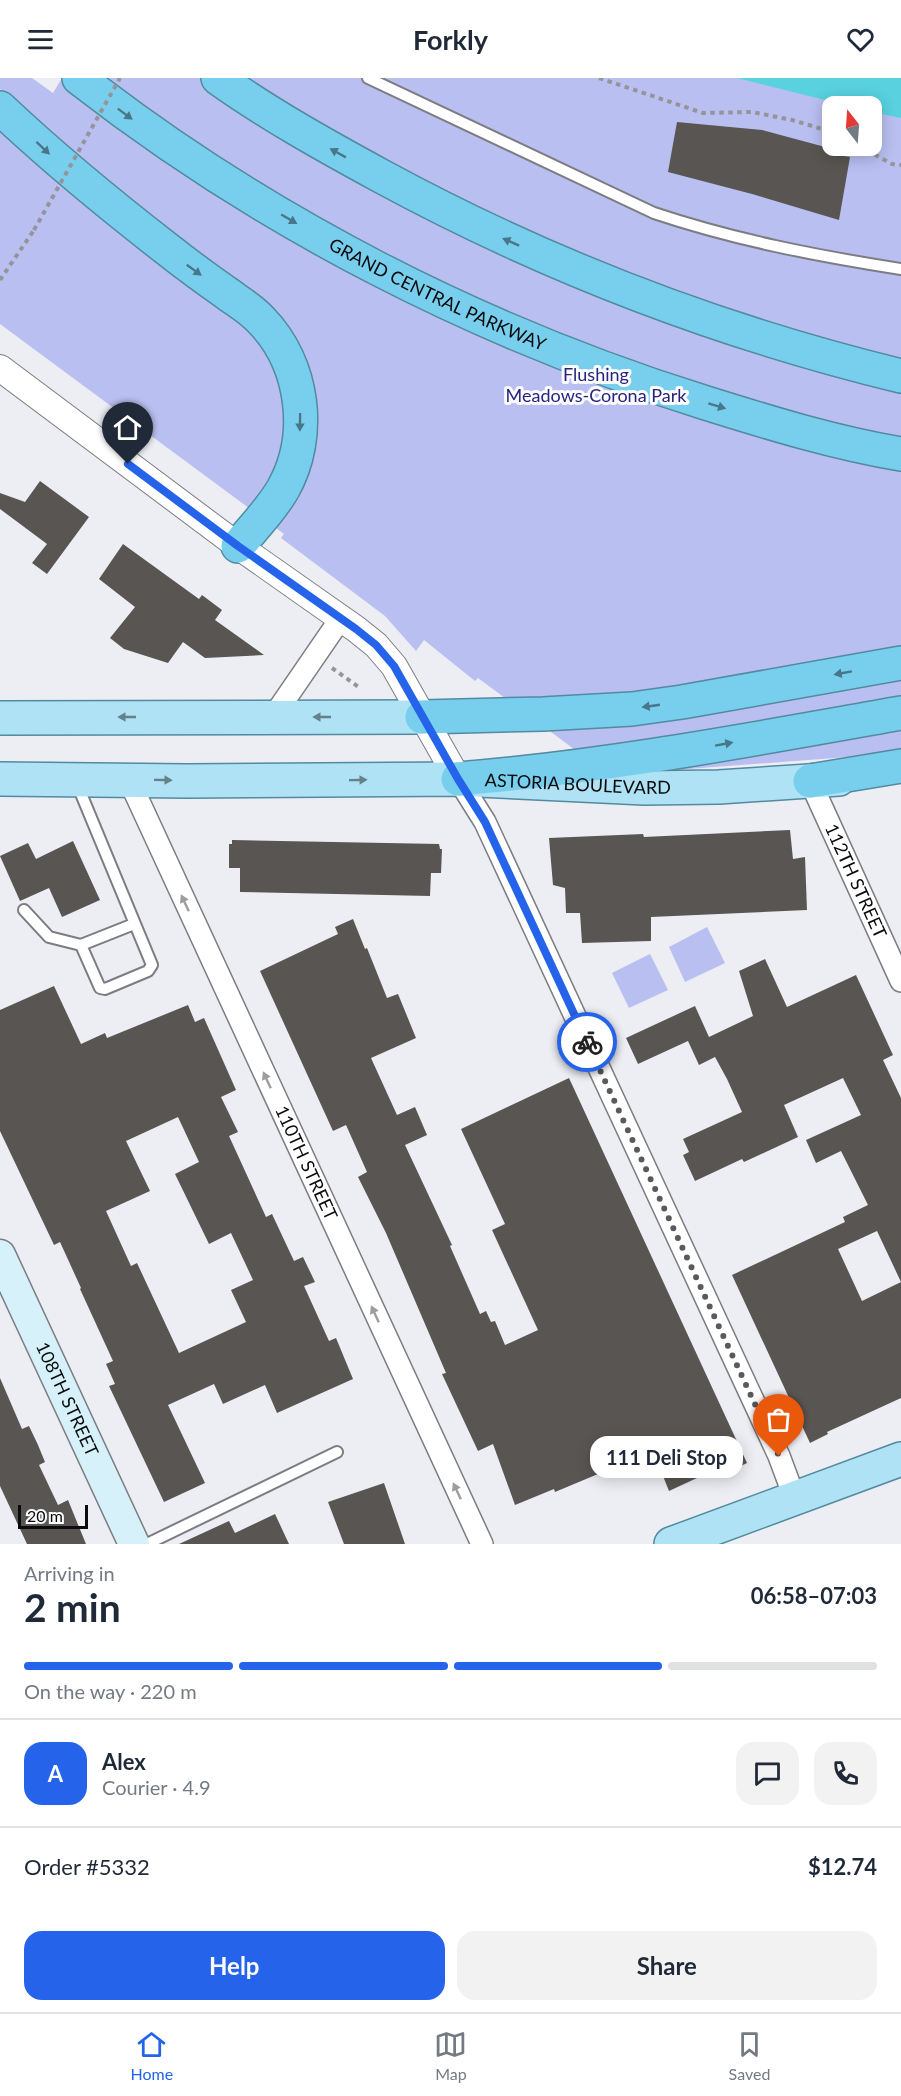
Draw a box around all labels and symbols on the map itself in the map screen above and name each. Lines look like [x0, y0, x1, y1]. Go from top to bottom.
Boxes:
north arrow [822, 96, 882, 156]
one-way arrow [117, 107, 133, 120]
one-way arrow [35, 141, 50, 155]
one-way arrow [330, 147, 346, 158]
one-way arrow [281, 213, 298, 223]
street label: GRAND CENTRAL PARKWAY [326, 233, 550, 355]
one-way arrow [503, 237, 520, 246]
one-way arrow [187, 264, 202, 276]
park label: Flushing Meadows-Corona Park [506, 363, 687, 406]
pin [102, 402, 153, 464]
one-way arrow [708, 402, 726, 411]
one-way arrow [295, 412, 305, 431]
one-way arrow [834, 669, 853, 678]
one-way arrow [642, 702, 661, 711]
one-way arrow [117, 712, 136, 722]
one-way arrow [312, 712, 331, 722]
one-way arrow [715, 739, 734, 748]
street label: ASTORIA BOULEVARD [484, 768, 671, 798]
one-way arrow [154, 776, 173, 785]
one-way arrow [349, 776, 368, 785]
street label: 112TH STREET [821, 820, 892, 942]
one-way arrow [180, 893, 190, 911]
courier [557, 1012, 617, 1072]
one-way arrow [262, 1070, 272, 1088]
street label: 110TH STREET [271, 1102, 343, 1224]
one-way arrow [371, 1305, 380, 1322]
street label: 108TH STREET [32, 1338, 104, 1460]
pin [753, 1394, 804, 1456]
callout: 111 Deli Stop [590, 1435, 743, 1477]
one-way arrow [452, 1481, 462, 1499]
scale bar [18, 1502, 88, 1530]

